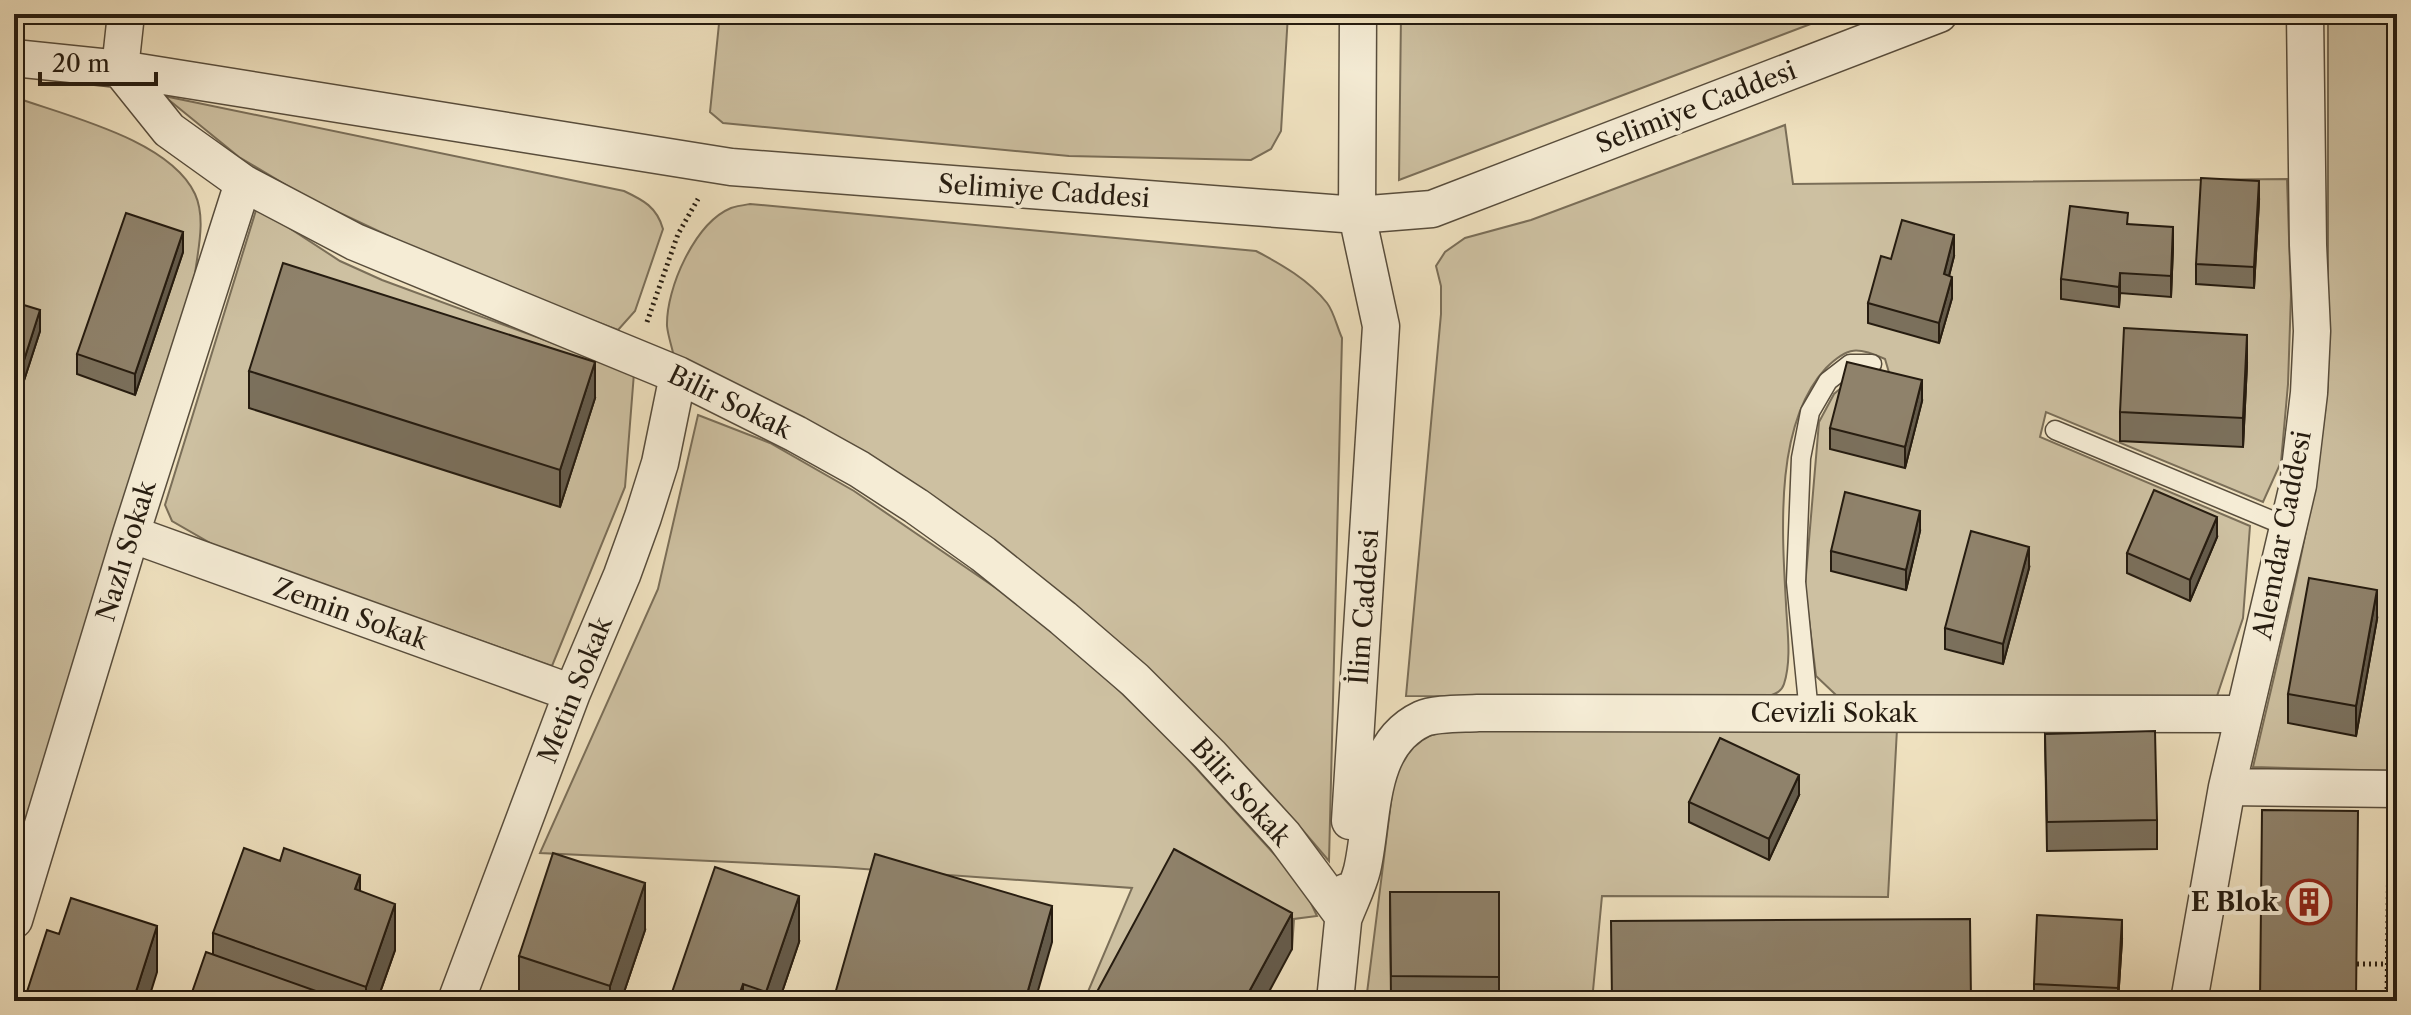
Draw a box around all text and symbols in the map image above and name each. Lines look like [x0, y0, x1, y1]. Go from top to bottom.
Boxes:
scale bar [40, 36, 156, 86]
text: 20 m [52, 49, 110, 78]
street label: Selimiye Caddesi [1591, 54, 1801, 160]
street label: Selimiye Caddesi [937, 168, 1151, 214]
street label: Bilir Sokak [663, 358, 798, 446]
street label: Alemdar Caddesi [2246, 428, 2318, 643]
street label: Nazlı Sokak [89, 476, 163, 625]
street label: İlim Caddesi [1343, 528, 1385, 686]
street label: Zemin Sokak [269, 571, 434, 657]
street label: Metin Sokak [531, 611, 619, 768]
street label: Cevizli Sokak [1751, 697, 1918, 729]
street label: Bilir Sokak [1184, 732, 1298, 853]
building icon: E Blok [2285, 878, 2333, 926]
place label: E Blok [2191, 886, 2279, 918]

